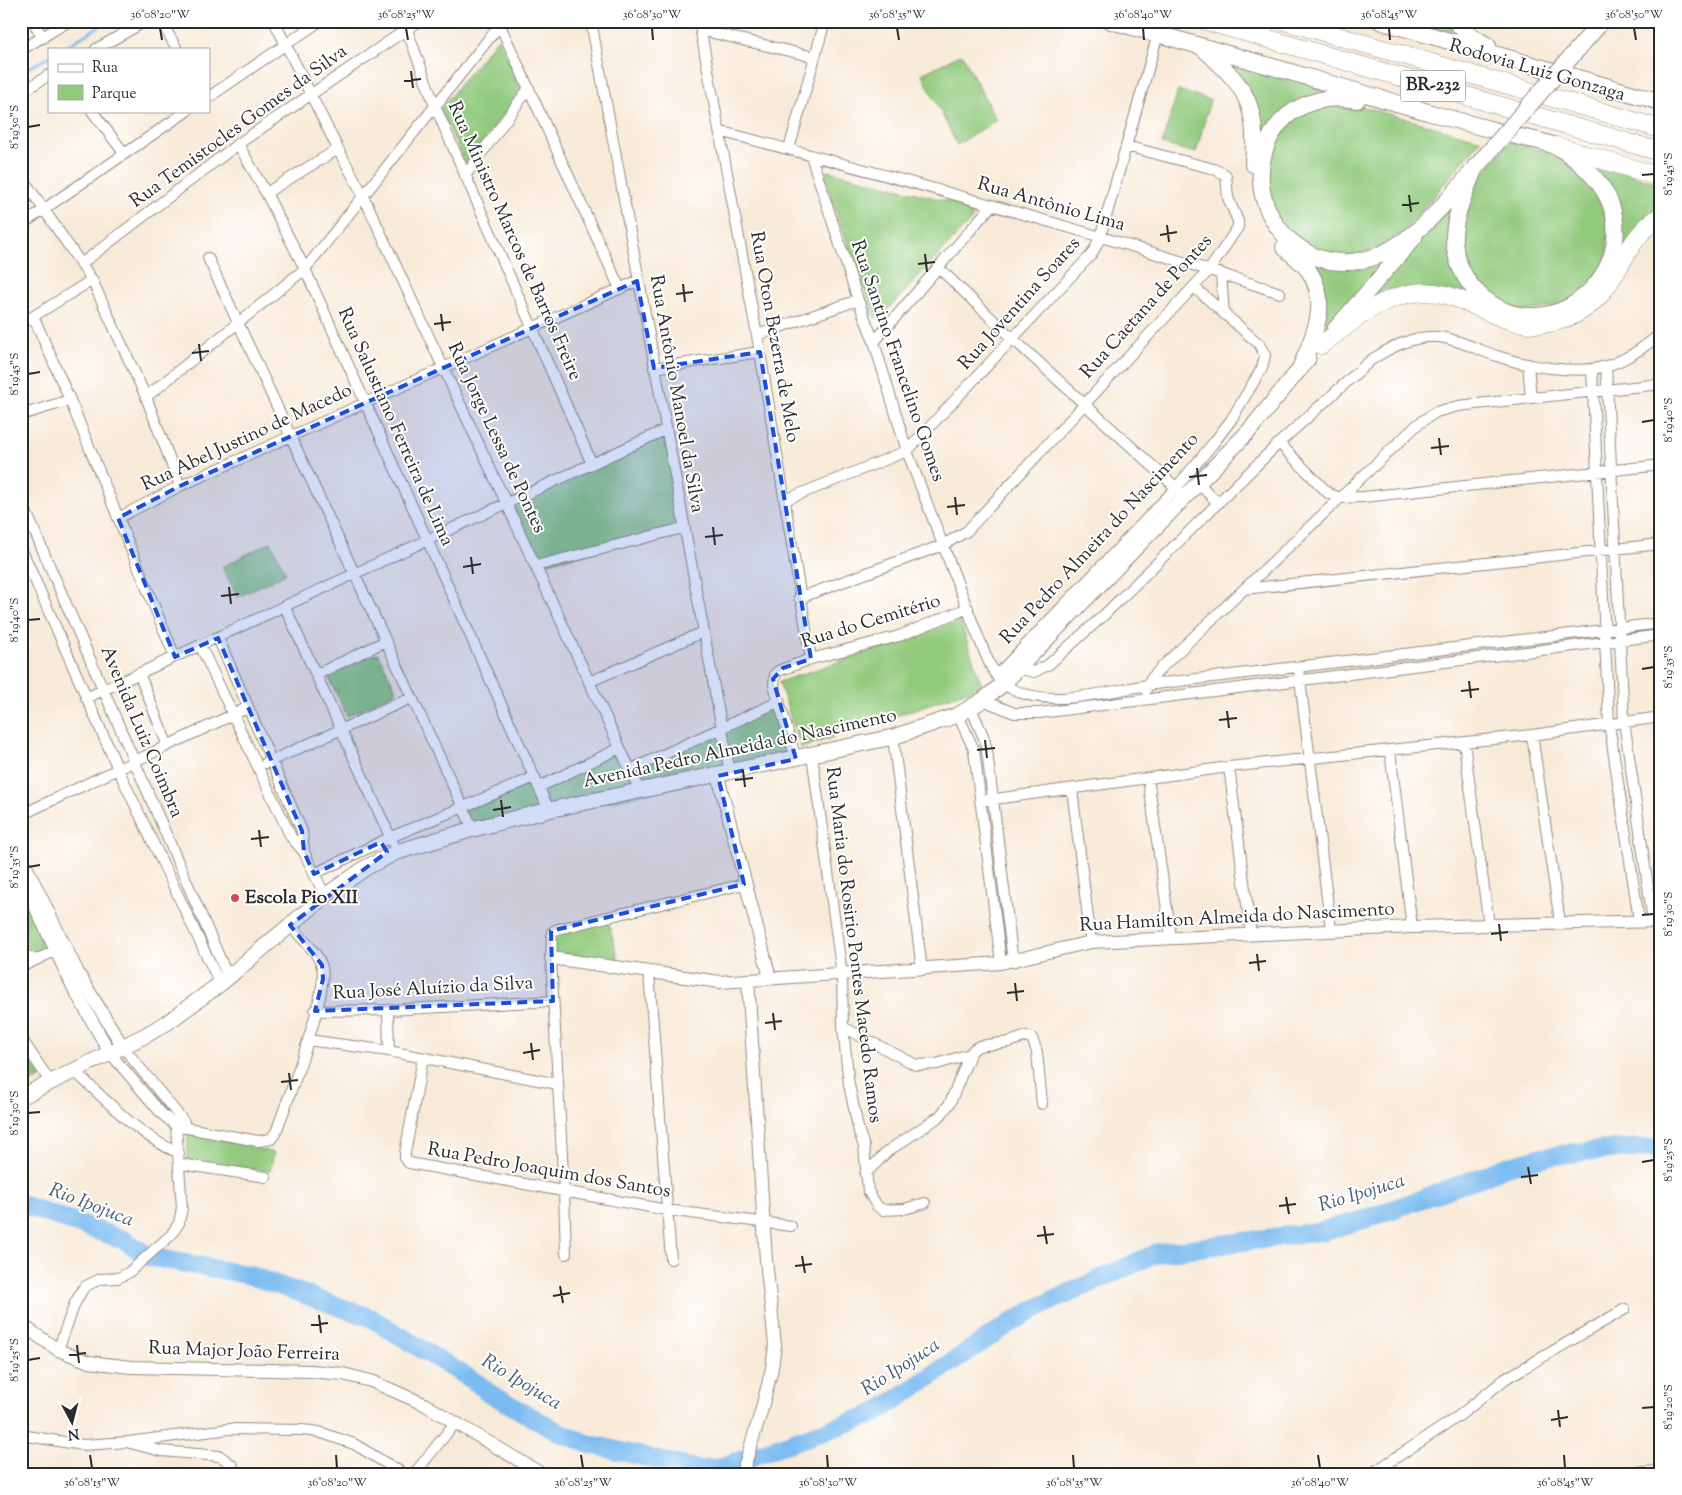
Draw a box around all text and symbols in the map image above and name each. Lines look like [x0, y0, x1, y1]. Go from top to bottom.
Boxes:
text: 36°08'20"W [130, 6, 190, 24]
text: 36°08'25"W [377, 6, 435, 24]
text: 36°08'30"W [623, 6, 682, 24]
text: 36°08'35"W [869, 6, 926, 24]
text: 36°08'40"W [1114, 6, 1173, 24]
text: 36°08'45"W [1361, 6, 1418, 24]
text: 36°08'50"W [1605, 6, 1664, 24]
street label: Rodovia Luiz Gonzaga [1446, 33, 1628, 109]
street label: Rua Temistocles Gomes da Silva [125, 39, 353, 215]
legend [48, 48, 210, 112]
text: Rua [92, 58, 118, 79]
road number: BR-232 [1400, 70, 1466, 102]
text: Parque [92, 84, 136, 105]
street label: Rua Ministro Marcos de Barros Freire [440, 97, 588, 385]
text: 8°19'50"S [6, 105, 24, 149]
text: 8°19'45"S [1660, 153, 1678, 196]
street label: Rua Antônio Lima [974, 171, 1128, 239]
street label: Rua Oton Bezerra de Melo [742, 229, 806, 445]
street label: Rua Caetana de Pontes [1075, 229, 1219, 385]
street label: Rua Joventina Soares [953, 231, 1087, 377]
street label: Rua Santino Francelino Gomes [843, 237, 951, 485]
street label: Rua Antônio Manoel da Silva [642, 273, 710, 515]
street label: Rua Salustiano Ferreira de Lima [330, 303, 460, 551]
street label: Rua Jorge Lessa de Pontes [440, 338, 552, 538]
text: 8°19'45"S [6, 353, 24, 396]
street label: Rua Abel Justino de Macedo [137, 377, 357, 499]
text: 8°19'40"S [1660, 398, 1678, 442]
street label: Rua Pedro Almeira do Nascimento [994, 427, 1206, 651]
street label: Rua do Cemitério [798, 588, 944, 656]
text: 8°19'40"S [6, 598, 24, 642]
street label: Avenida Luiz Coimbra [93, 642, 189, 822]
text: 8°19'35"S [1660, 646, 1678, 688]
street label: Avenida Pedro Almeida do Nascimento [581, 703, 899, 795]
street label: Rua Maria do Rosirio Pontes Macedo Ramos [818, 765, 888, 1125]
text: 8°19'35"S [6, 846, 24, 888]
place label: Escola Pio XII [245, 885, 359, 912]
marker: Escola Pio XII [229, 892, 241, 904]
text: 8°19'30"S [1660, 892, 1678, 936]
street label: Rua Hamilton Almeida do Nascimento [1079, 896, 1395, 940]
street label: Rua José Aluízio da Silva [332, 970, 534, 1008]
text: 8°19'30"S [6, 1091, 24, 1135]
street label: Rua Pedro Joaquim dos Santos [425, 1136, 673, 1206]
text: 8°19'25"S [1660, 1138, 1678, 1182]
water label: Rio Ipojuca [1315, 1167, 1409, 1221]
water label: Rio Ipojuca [44, 1177, 138, 1235]
water label: Rio Ipojuca [856, 1332, 946, 1404]
street label: Rua Major João Ferreira [148, 1335, 341, 1369]
text: 8°19'25"S [6, 1338, 24, 1382]
water label: Rio Ipojuca [475, 1348, 567, 1418]
text: 8°19'20"S [1660, 1384, 1678, 1430]
north arrow [48, 1398, 98, 1448]
text: N [67, 1422, 80, 1444]
text: 36°08'15"W [64, 1474, 121, 1492]
text: 36°08'20"W [307, 1474, 367, 1492]
text: 36°08'25"W [554, 1474, 612, 1492]
text: 36°08'30"W [799, 1474, 858, 1492]
text: 36°08'35"W [1046, 1474, 1103, 1492]
text: 36°08'40"W [1291, 1474, 1350, 1492]
text: 36°08'45"W [1537, 1474, 1594, 1492]

